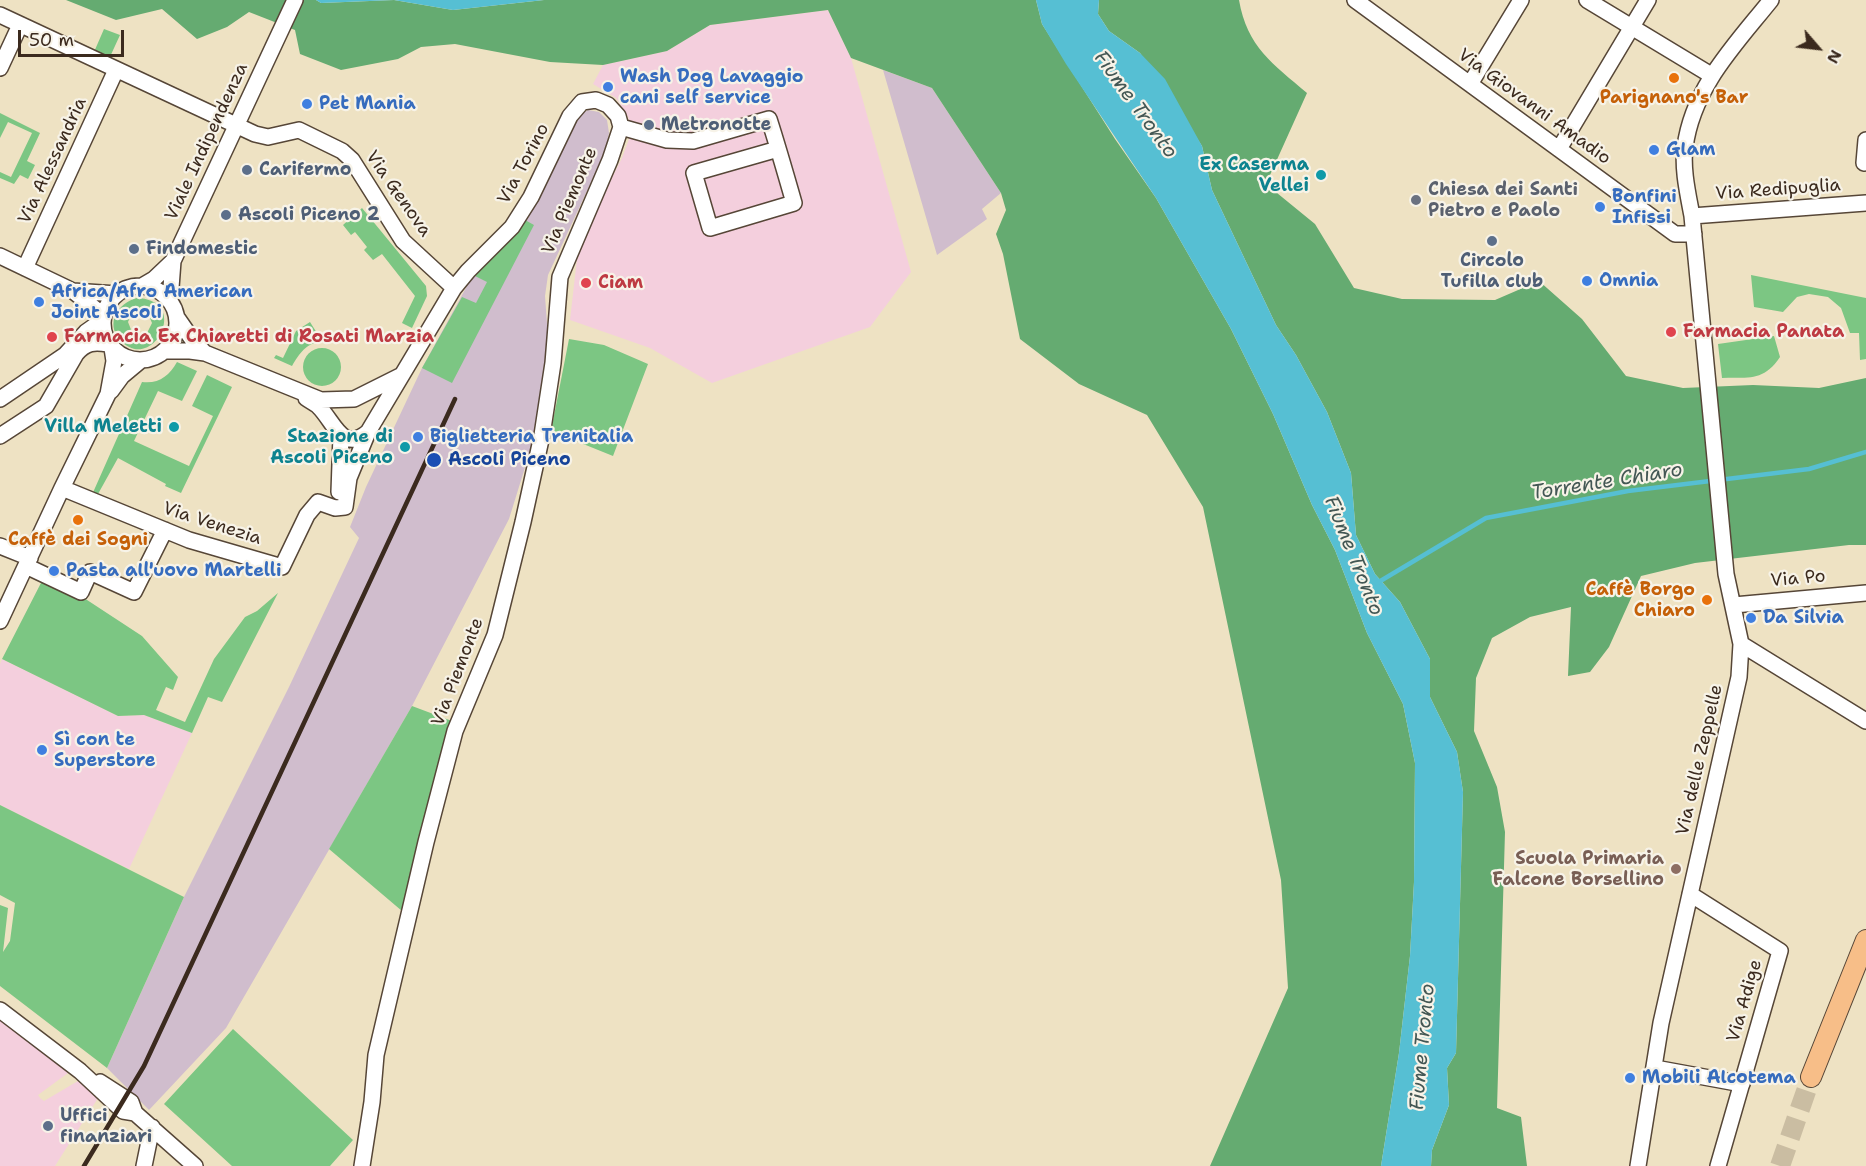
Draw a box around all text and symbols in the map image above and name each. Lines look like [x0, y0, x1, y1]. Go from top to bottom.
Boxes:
scale bar [21, 18, 128, 56]
north arrow [1788, 18, 1848, 78]
text: 50 m [29, 28, 74, 52]
street label: Via Giovanni Amadio [1453, 44, 1615, 170]
text: N [1822, 46, 1847, 67]
water label: Fiume Tronto [1088, 47, 1182, 163]
street label: Viale Indipendenza [161, 60, 253, 224]
place label: Wash Dog Lavaggio cani self service [620, 66, 804, 109]
marker: Parignano's Bar [1667, 71, 1681, 85]
marker: Wash Dog Lavaggio cani self service [601, 80, 615, 94]
place label: Parignano's Bar [1600, 87, 1748, 109]
place label: Pet Mania [319, 93, 416, 115]
street label: Via Alessandria [14, 94, 92, 228]
marker: Pet Mania [300, 97, 314, 111]
place label: Metronotte [661, 114, 771, 136]
marker: Metronotte [642, 118, 656, 132]
street label: Via Torino [494, 120, 554, 208]
place label: Glam [1666, 139, 1715, 161]
marker: Glam [1647, 143, 1661, 157]
street label: Via Piemonte [538, 144, 602, 258]
street label: Via Genova [360, 147, 436, 241]
place label: Ex Caserma Vellei [1199, 154, 1309, 196]
place label: Carifermo [259, 159, 351, 181]
marker: Carifermo [240, 163, 254, 177]
marker: Ex Caserma Vellei [1314, 168, 1328, 182]
street label: Via Redipuglia [1715, 175, 1841, 205]
place label: Chiesa dei Santi Pietro e Paolo [1428, 179, 1578, 222]
place label: Bonfini Infissi [1612, 186, 1677, 228]
marker: Chiesa dei Santi Pietro e Paolo [1409, 193, 1423, 207]
marker: Bonfini Infissi [1593, 200, 1607, 214]
place label: Ascoli Piceno 2 [238, 204, 380, 226]
marker: Ascoli Piceno 2 [219, 208, 233, 222]
marker: Circolo Tufilla club [1485, 234, 1499, 248]
place label: Findomestic [146, 238, 258, 260]
marker: Findomestic [127, 242, 141, 256]
place label: Circolo Tufilla club [1441, 250, 1543, 292]
place label: Omnia [1599, 270, 1658, 292]
place label: Ciam [598, 272, 643, 294]
marker: Omnia [1580, 274, 1594, 288]
marker: Ciam [579, 276, 593, 290]
place label: Africa/Afro American Joint Ascoli [51, 281, 253, 324]
marker: Africa/Afro American Joint Ascoli [32, 295, 46, 309]
place label: Farmacia Panata [1683, 321, 1844, 343]
marker: Farmacia Panata [1664, 325, 1678, 339]
place label: Farmacia Ex Chiaretti di Rosati Marzia [64, 326, 434, 348]
marker: Farmacia Ex Chiaretti di Rosati Marzia [45, 330, 59, 344]
place label: Villa Meletti [44, 416, 162, 438]
marker: Villa Meletti [167, 420, 181, 434]
place label: Stazione di Ascoli Piceno [270, 426, 393, 468]
place label: Biglietteria Trenitalia [430, 426, 633, 448]
marker: Biglietteria Trenitalia [411, 430, 425, 444]
marker: Stazione di Ascoli Piceno [398, 440, 412, 454]
place label: Ascoli Piceno [448, 449, 571, 471]
marker: Ascoli Piceno [425, 451, 443, 469]
water label: Torrente Chiaro [1530, 458, 1684, 506]
water label: Fiume Tronto [1318, 493, 1388, 619]
street label: Via Venezia [160, 498, 264, 550]
marker: Caffè dei Sogni [71, 513, 85, 527]
place label: Caffè dei Sogni [8, 529, 148, 551]
place label: Pasta all'uovo Martelli [66, 560, 281, 582]
marker: Pasta all'uovo Martelli [47, 564, 61, 578]
street label: Via Po [1770, 566, 1826, 592]
place label: Caffè Borgo Chiaro [1586, 579, 1695, 622]
marker: Caffè Borgo Chiaro [1700, 593, 1714, 607]
place label: Da Silvia [1763, 607, 1844, 629]
marker: Da Silvia [1744, 611, 1758, 625]
street label: Via Piemonte [427, 615, 489, 729]
street label: Via delle Zeppelle [1672, 682, 1728, 838]
place label: Sì con te Superstore [54, 729, 156, 771]
marker: Sì con te Superstore [35, 743, 49, 757]
place label: Scuola Primaria Falcone Borsellino [1493, 848, 1664, 890]
marker: Scuola Primaria Falcone Borsellino [1669, 862, 1683, 876]
street label: Via Adige [1723, 957, 1767, 1045]
water label: Fiume Tronto [1406, 983, 1440, 1111]
place label: Mobili Alcotema [1642, 1067, 1796, 1089]
marker: Mobili Alcotema [1623, 1071, 1637, 1085]
place label: Uffici finanziari [60, 1105, 152, 1148]
marker: Uffici finanziari [41, 1119, 55, 1133]

